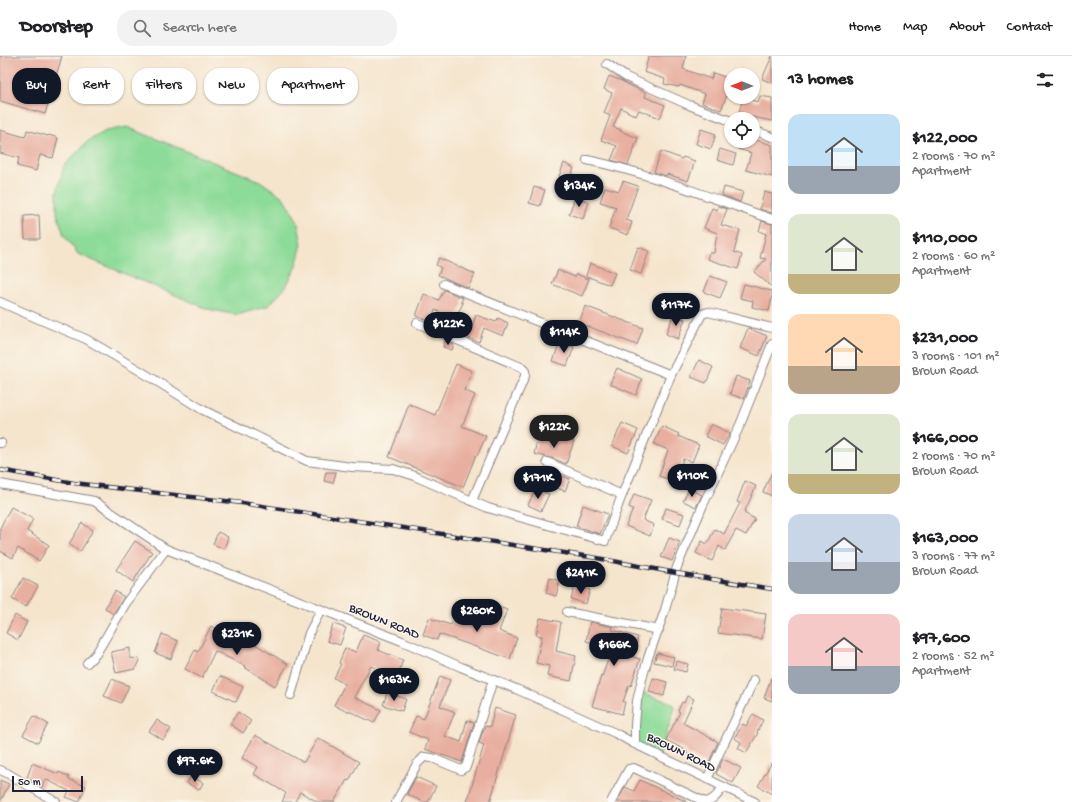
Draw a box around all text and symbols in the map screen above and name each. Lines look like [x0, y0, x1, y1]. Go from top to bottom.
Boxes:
search box [117, 10, 397, 46]
text: Doorstep [20, 16, 93, 39]
icon: search [131, 17, 153, 39]
text: Search here [163, 19, 237, 37]
text: Home [849, 19, 881, 36]
text: Map [903, 19, 927, 36]
text: About [949, 19, 985, 36]
text: Contact [1007, 19, 1052, 36]
chip: Buy [12, 68, 61, 104]
chip: Rent [69, 68, 124, 104]
chip: Filters [132, 68, 196, 104]
chip: New [204, 68, 259, 104]
chip: Apartment [267, 68, 358, 104]
north arrow [724, 68, 760, 104]
map controls [724, 68, 760, 148]
icon: filters [1034, 69, 1056, 91]
text: 13 homes [788, 70, 853, 90]
button: locate [724, 112, 760, 148]
text: $122,000 [912, 129, 977, 149]
icon: home [820, 130, 868, 178]
text: 2 rooms · 70 m² [912, 149, 995, 164]
text: Apartment [912, 164, 971, 179]
pin: $134K [551, 174, 607, 208]
text: $134K [563, 179, 595, 194]
text: $110,000 [912, 229, 977, 249]
icon: home [820, 230, 868, 278]
text: 2 rooms · 60 m² [912, 249, 995, 264]
text: Apartment [912, 264, 971, 279]
pin: $117K [648, 293, 704, 327]
text: $117K [661, 298, 691, 313]
pin: $122K [420, 312, 476, 346]
text: $122K [433, 317, 464, 332]
pin: $114K [536, 320, 592, 354]
text: $114K [549, 325, 579, 340]
text: $231,000 [912, 329, 978, 349]
icon: home [820, 330, 868, 378]
text: 3 rooms · 101 m² [912, 349, 1000, 364]
text: Brown Road [912, 364, 978, 379]
pin: $122K [526, 415, 582, 449]
text: $122K [539, 420, 570, 435]
text: $166,000 [912, 429, 978, 449]
icon: home [820, 430, 868, 478]
text: 2 rooms · 70 m² [912, 449, 995, 464]
pin: $110K [664, 464, 720, 498]
text: Brown Road [912, 464, 978, 479]
pin: $171K [510, 466, 566, 500]
text: $110K [677, 469, 707, 484]
text: $171K [523, 471, 553, 486]
text: $163,000 [912, 529, 978, 549]
icon: home [820, 530, 868, 578]
text: 3 rooms · 77 m² [912, 549, 995, 564]
pin: $241K [553, 561, 609, 595]
text: Brown Road [912, 564, 978, 579]
text: $241K [566, 566, 596, 581]
pin: $260K [449, 599, 505, 633]
street label: BROWN ROAD [346, 601, 422, 643]
text: $260K [460, 604, 494, 619]
pin: $231K [209, 622, 265, 656]
text: $231K [221, 627, 253, 642]
text: $97,600 [912, 629, 970, 649]
icon: home [820, 630, 868, 678]
pin: $166K [586, 633, 642, 667]
text: $166K [598, 638, 630, 653]
text: 2 rooms · 52 m² [912, 649, 994, 664]
text: Apartment [912, 664, 971, 679]
pin: $163K [366, 668, 422, 702]
text: $163K [378, 673, 410, 688]
street label: BROWN ROAD [643, 729, 718, 776]
pin: $97.6K [162, 749, 228, 783]
text: $97.6K [177, 754, 213, 769]
scale bar [12, 774, 83, 793]
text: 50 m [18, 777, 40, 789]

